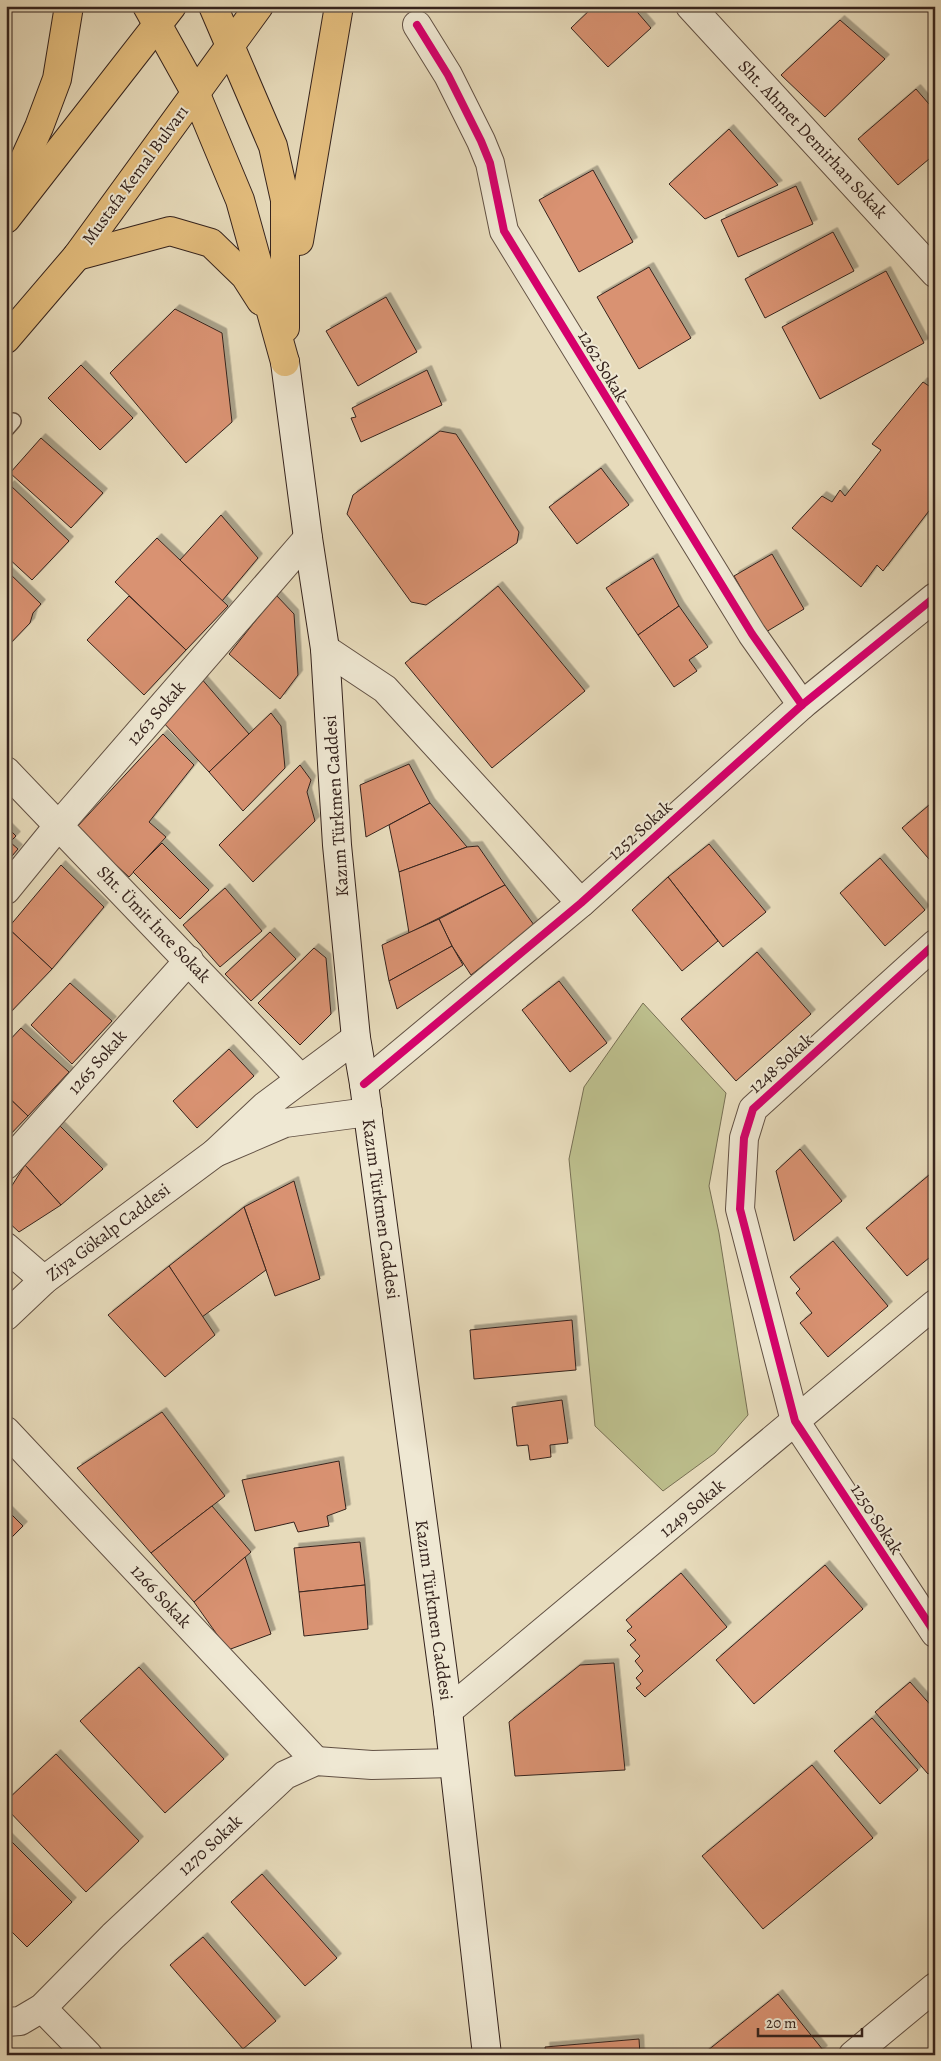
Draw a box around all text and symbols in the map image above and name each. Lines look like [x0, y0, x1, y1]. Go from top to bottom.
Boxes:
street label: Sht. Ahmet Demirhan Sokak [733, 54, 893, 224]
street label: Mustafa Kemal Bulvarı [76, 100, 194, 250]
street label: 1262 Sokak [572, 326, 634, 406]
street label: 1263 Sokak [121, 676, 191, 750]
street label: Kazım Türkmen Caddesi [318, 714, 354, 898]
street label: 1252 Sokak [603, 795, 677, 865]
street label: Sht. Ümit İnce Sokak [92, 860, 216, 988]
street label: 1265 Sokak [62, 1025, 132, 1099]
street label: 1248 Sokak [744, 1028, 819, 1098]
street label: Kazım Türkmen Caddesi [356, 1117, 406, 1301]
street label: Ziya Gökalp Caddesi [41, 1177, 175, 1287]
street label: 1249 Sokak [654, 1473, 730, 1542]
street label: 1250 Sokak [845, 1479, 909, 1559]
street label: Kazım Türkmen Caddesi [409, 1518, 459, 1702]
street label: 1266 Sokak [125, 1559, 197, 1633]
street label: 1270 Sokak [173, 1809, 247, 1881]
scale bar [758, 2006, 862, 2038]
text: 20 m [766, 2013, 797, 2033]

